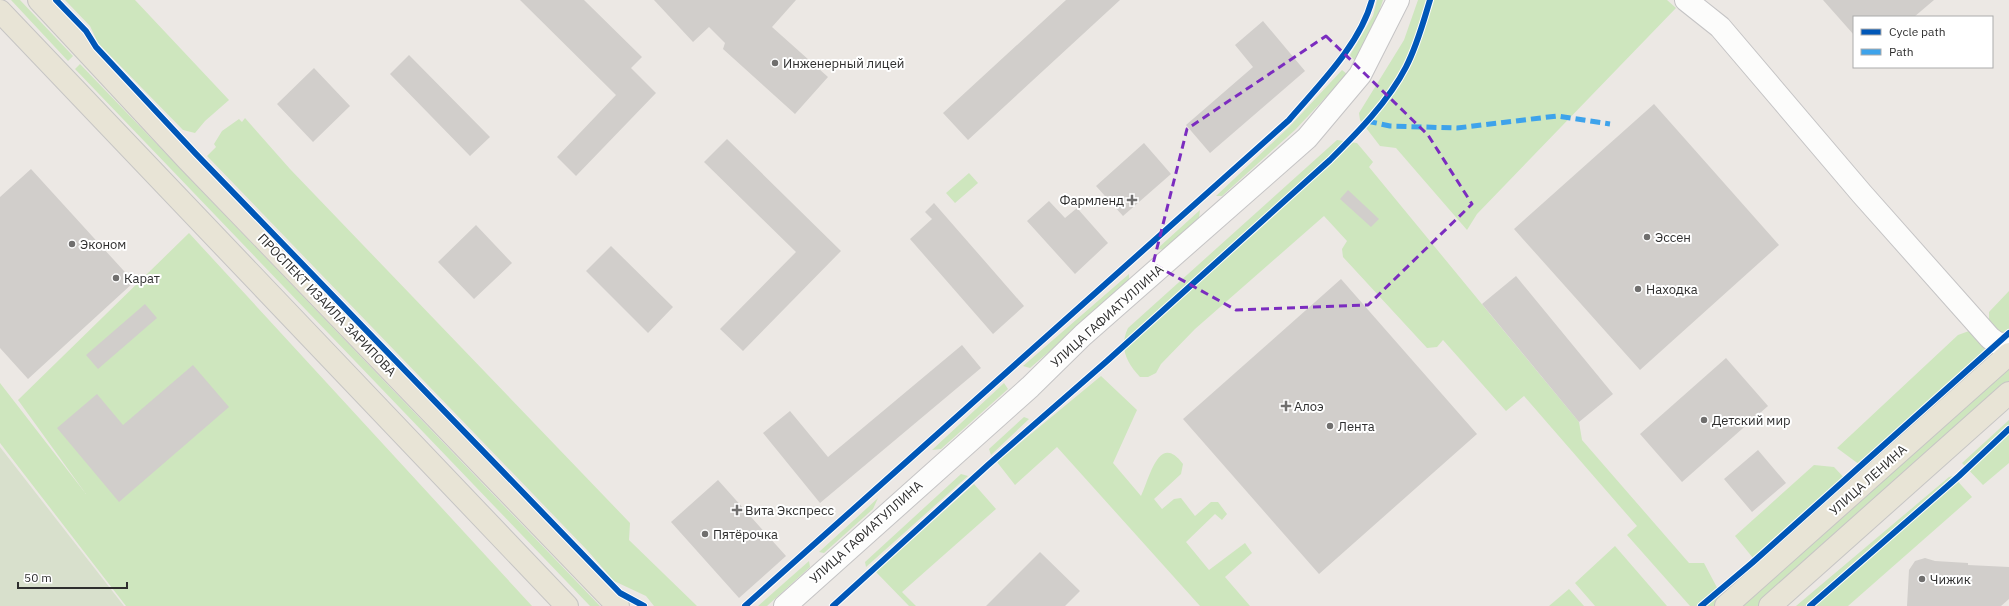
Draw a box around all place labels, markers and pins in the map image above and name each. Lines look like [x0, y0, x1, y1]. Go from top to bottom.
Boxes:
place label: Инженерный лицей [783, 55, 904, 72]
marker: Инженерный лицей [770, 58, 780, 68]
place label: Фармленд [1060, 192, 1124, 209]
marker: Фармленд [1127, 195, 1137, 205]
place label: Эссен [1655, 229, 1691, 246]
marker: Эссен [1642, 232, 1652, 242]
place label: Эконом [80, 236, 126, 253]
marker: Эконом [67, 239, 77, 249]
place label: Карат [124, 270, 160, 287]
marker: Карат [111, 273, 121, 283]
place label: Находка [1646, 281, 1698, 298]
marker: Находка [1633, 284, 1643, 294]
place label: Алоэ [1294, 398, 1324, 415]
marker: Алоэ [1281, 401, 1291, 411]
place label: Детский мир [1712, 412, 1791, 429]
marker: Детский мир [1699, 415, 1709, 425]
place label: Лента [1338, 418, 1375, 435]
marker: Лента [1325, 421, 1335, 431]
place label: Вита Экспресс [745, 502, 834, 519]
marker: Вита Экспресс [732, 505, 742, 515]
place label: Пятёрочка [713, 526, 778, 543]
marker: Пятёрочка [700, 529, 710, 539]
place label: Чижик [1930, 571, 1971, 588]
marker: Чижик [1917, 574, 1927, 584]

